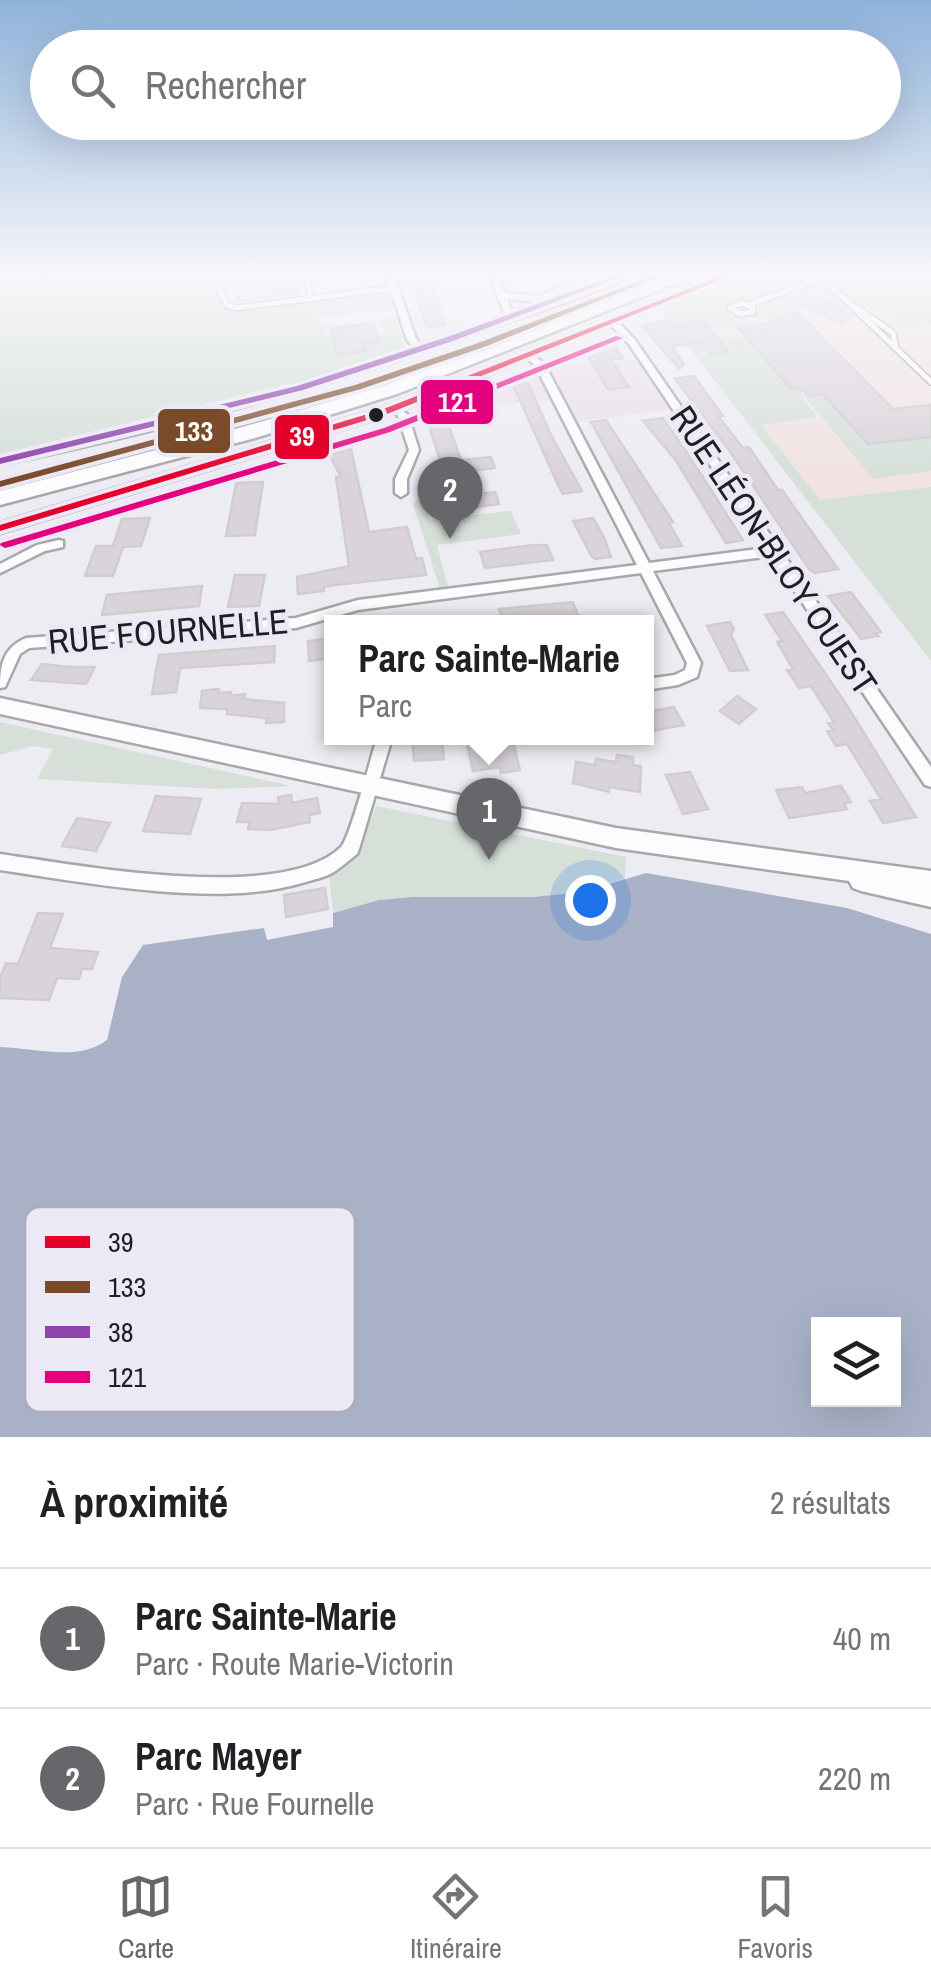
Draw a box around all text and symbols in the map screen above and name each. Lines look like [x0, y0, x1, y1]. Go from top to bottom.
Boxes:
search box [30, 30, 901, 140]
icon: search [65, 58, 120, 113]
text: Rechercher [145, 60, 306, 111]
line badge: 121 [419, 378, 495, 426]
text: 121 [438, 383, 476, 421]
street label: RUE LÉON-BLOY OUEST [660, 396, 888, 704]
unlabelled marker [366, 405, 386, 425]
line badge: 133 [156, 407, 232, 455]
text: 133 [175, 412, 213, 450]
line badge: 39 [273, 413, 331, 461]
text: 39 [289, 417, 315, 455]
pin: 2 [418, 456, 482, 539]
street label: RUE FOURNELLE [46, 597, 290, 665]
popup [324, 615, 654, 745]
text: Parc Sainte-Marie [358, 633, 620, 684]
text: Parc [358, 684, 412, 727]
pin: 1 [456, 778, 522, 860]
your location [565, 875, 616, 926]
legend [25, 1207, 355, 1412]
text: 39 [108, 1223, 134, 1261]
text: 133 [108, 1268, 146, 1306]
text: 38 [108, 1313, 134, 1351]
map controls [811, 1317, 901, 1407]
button: layers [811, 1317, 901, 1407]
text: 121 [108, 1358, 147, 1396]
text: À proximité [40, 1474, 228, 1530]
text: 2 résultats [770, 1481, 891, 1524]
text: Parc Sainte-Marie [135, 1591, 397, 1642]
text: 1 [65, 1617, 80, 1660]
text: 40 m [833, 1617, 891, 1660]
text: Parc · Route Marie-Victorin [135, 1642, 454, 1685]
text: Parc Mayer [135, 1731, 301, 1782]
text: 2 [65, 1757, 80, 1800]
text: 220 m [818, 1757, 891, 1800]
text: Parc · Rue Fournelle [135, 1782, 374, 1825]
tab: Carte [118, 1869, 174, 1967]
tab: Itinéraire [410, 1869, 502, 1967]
tab: Favoris [738, 1869, 813, 1967]

